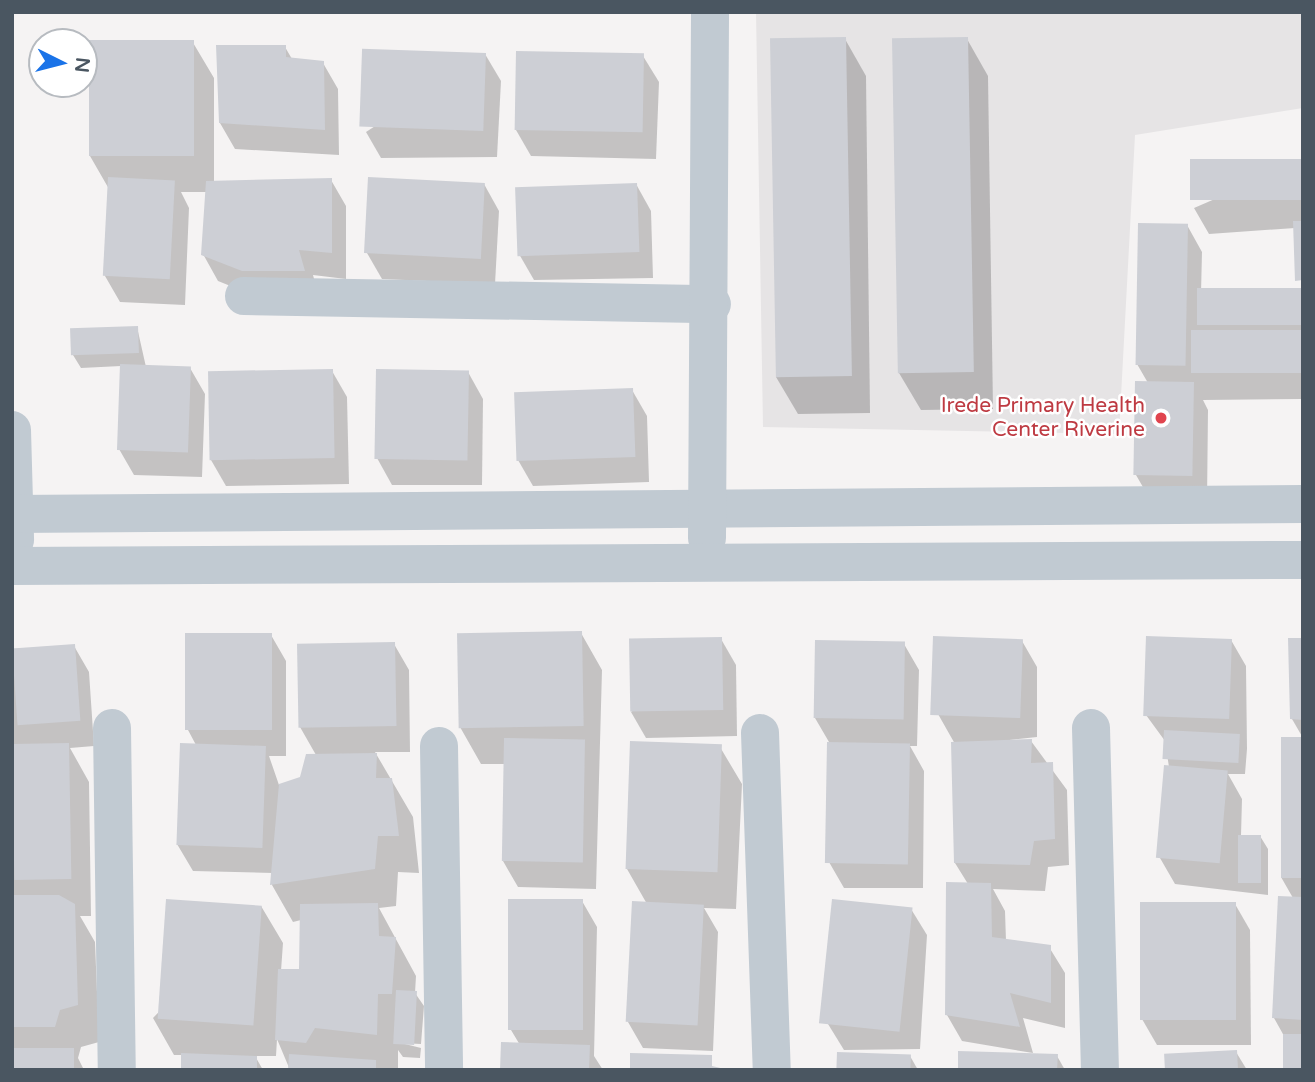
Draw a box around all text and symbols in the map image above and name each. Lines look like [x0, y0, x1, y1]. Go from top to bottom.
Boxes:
north arrow [28, 28, 98, 98]
text: N [70, 56, 94, 74]
place label: Irede Primary Health Center Riverine [941, 393, 1145, 443]
marker: Irede Primary Health Center Riverine [1151, 408, 1171, 428]

